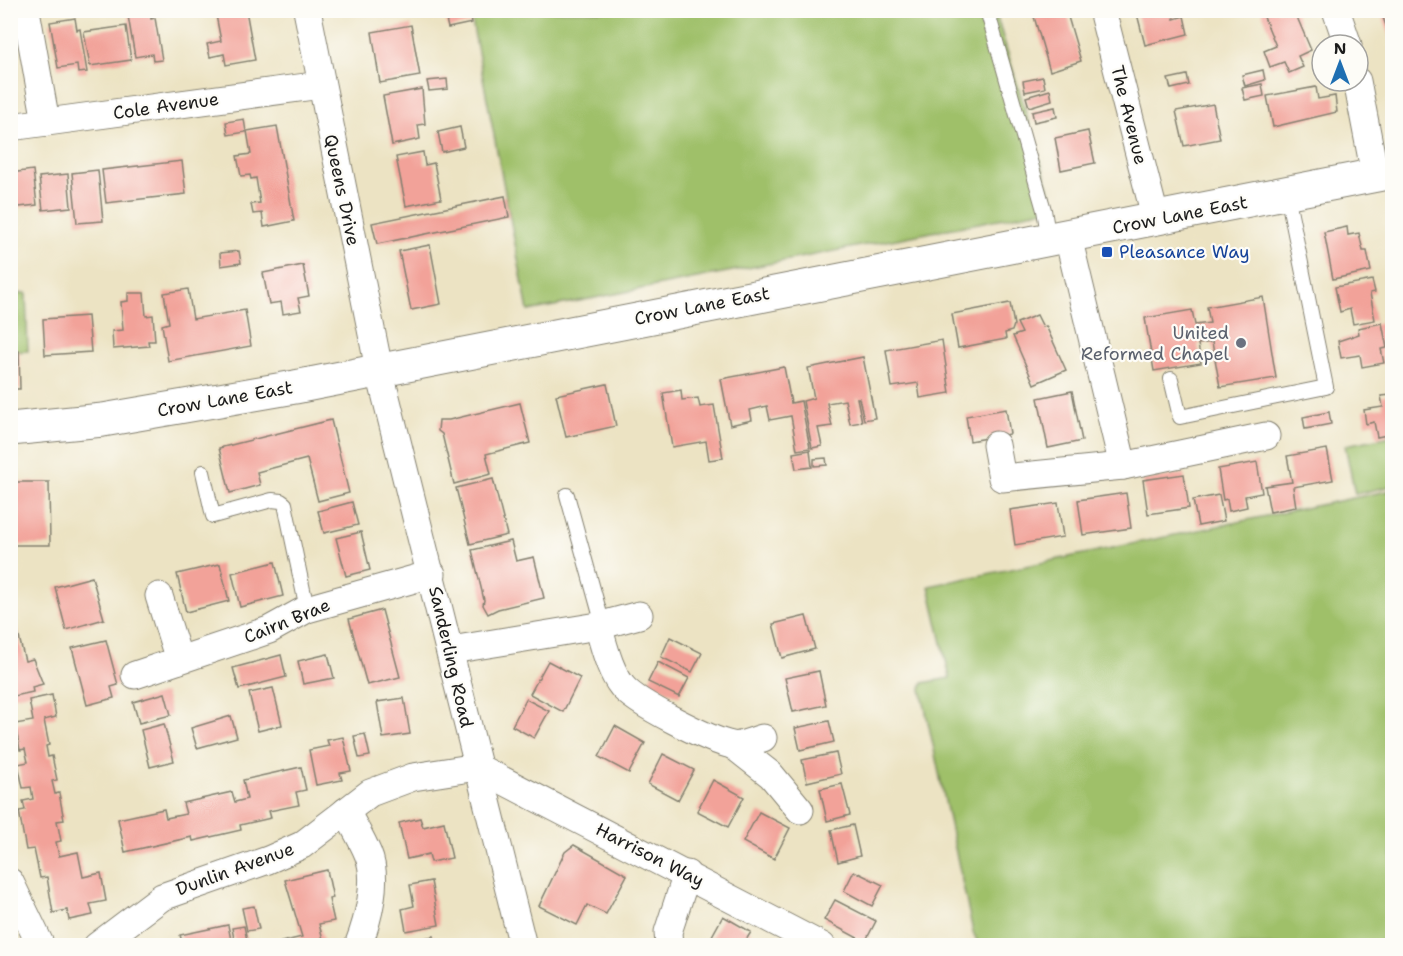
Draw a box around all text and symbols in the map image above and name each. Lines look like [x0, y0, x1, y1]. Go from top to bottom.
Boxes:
north arrow [1310, 33, 1370, 93]
text: N [1334, 38, 1346, 59]
street label: The Avenue [1105, 63, 1153, 167]
street label: Cole Avenue [112, 87, 220, 125]
street label: Queens Drive [318, 132, 366, 248]
street label: Crow Lane East [1110, 190, 1250, 240]
place label: Pleasance Way [1119, 240, 1250, 264]
marker: Pleasance Way [1100, 245, 1114, 259]
street label: Crow Lane East [632, 281, 772, 331]
place label: United Reformed Chapel [1081, 321, 1230, 366]
marker: United Reformed Chapel [1234, 336, 1248, 350]
street label: Crow Lane East [155, 375, 295, 423]
street label: Sanderling Road [423, 584, 479, 730]
street label: Cairn Brae [240, 593, 334, 649]
street label: Harrison Way [592, 817, 708, 893]
street label: Dunlin Avenue [173, 837, 297, 901]

